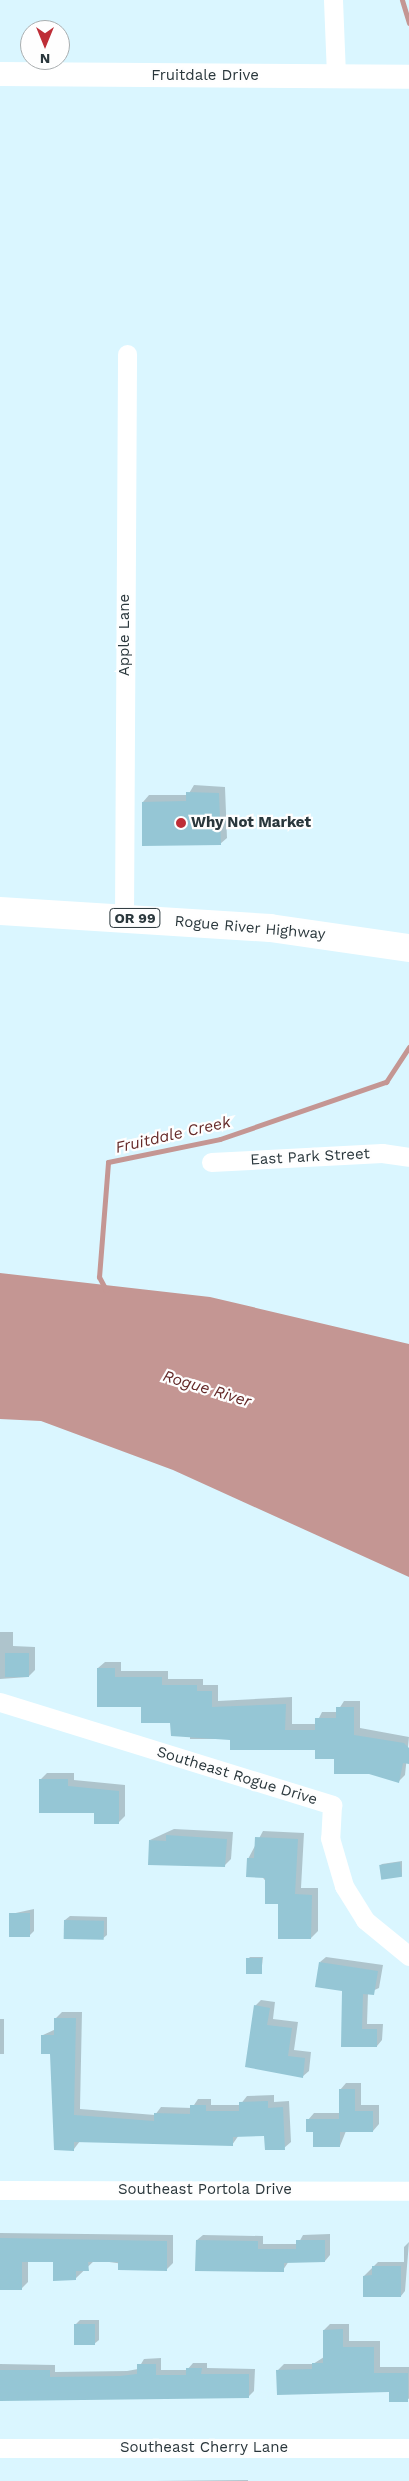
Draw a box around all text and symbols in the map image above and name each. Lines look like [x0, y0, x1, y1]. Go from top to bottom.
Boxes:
north arrow [20, 20, 70, 70]
text: N [40, 51, 50, 67]
street label: Fruitdale Drive [151, 67, 259, 85]
street label: Apple Lane [116, 594, 134, 676]
place label: Why Not Market [191, 814, 311, 832]
marker: Why Not Market [175, 817, 187, 829]
road number: OR 99 [109, 906, 161, 930]
street label: Rogue River Highway [174, 912, 326, 944]
water label: Fruitdale Creek [114, 1112, 232, 1158]
street label: East Park Street [250, 1145, 370, 1169]
water label: Rogue River [161, 1366, 253, 1412]
street label: Southeast Rogue Drive [155, 1743, 319, 1809]
street label: Southeast Portola Drive [118, 2181, 292, 2199]
street label: Southeast Cherry Lane [120, 2439, 288, 2457]

